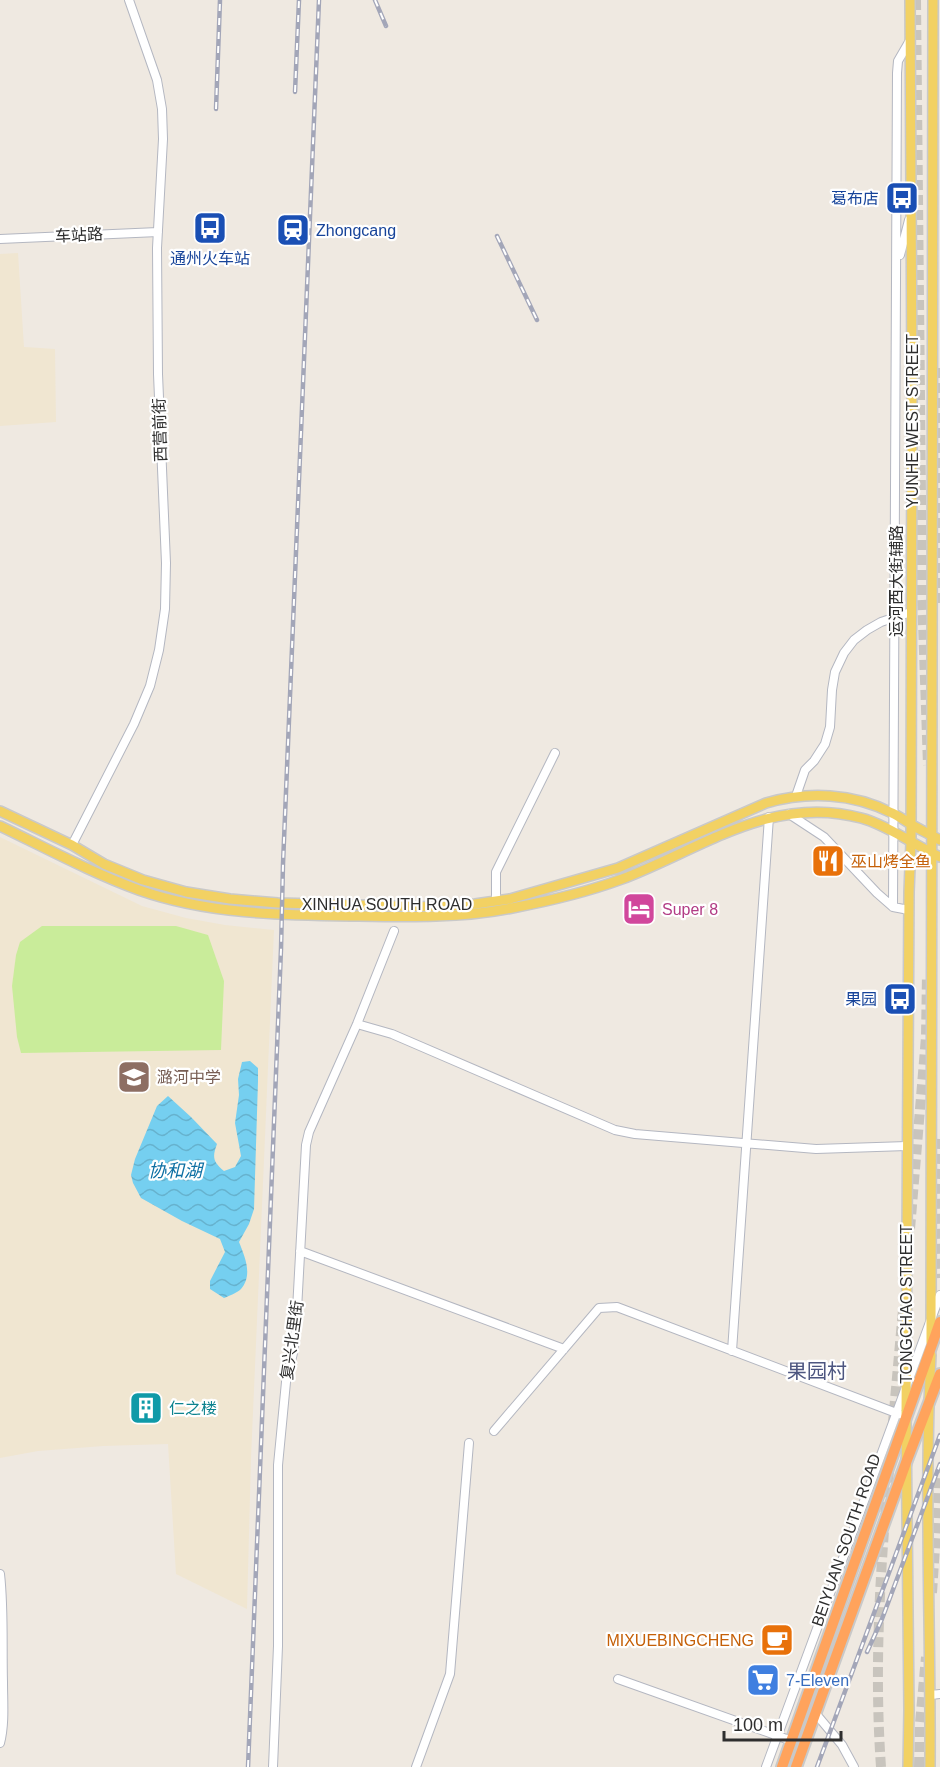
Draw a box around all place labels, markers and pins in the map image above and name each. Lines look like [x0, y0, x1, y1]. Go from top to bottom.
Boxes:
bus stop icon: 葛布店 [884, 180, 920, 216]
place label: 葛布店 [831, 190, 879, 207]
bus stop icon: 通州火车站 [192, 210, 228, 246]
station icon: Zhongcang [275, 212, 311, 248]
place label: Zhongcang [316, 222, 396, 239]
place label: 通州火车站 [170, 250, 250, 267]
restaurant icon: 巫山烤全鱼 [810, 843, 846, 879]
place label: 巫山烤全鱼 [851, 853, 931, 870]
hotel icon: Super 8 [621, 891, 657, 927]
place label: Super 8 [662, 901, 718, 918]
bus stop icon: 果园 [882, 981, 918, 1017]
place label: 果园 [845, 991, 877, 1008]
school or university icon: 潞河中学 [116, 1059, 152, 1095]
place label: 潞河中学 [157, 1069, 221, 1086]
building icon: 仁之楼 [128, 1390, 164, 1426]
place label: 仁之楼 [169, 1400, 217, 1417]
cafe icon: MIXUEBINGCHENG [759, 1622, 795, 1658]
place label: MIXUEBINGCHENG [606, 1632, 754, 1649]
supermarket icon: 7-Eleven [745, 1662, 781, 1698]
place label: 7-Eleven [786, 1672, 849, 1689]

